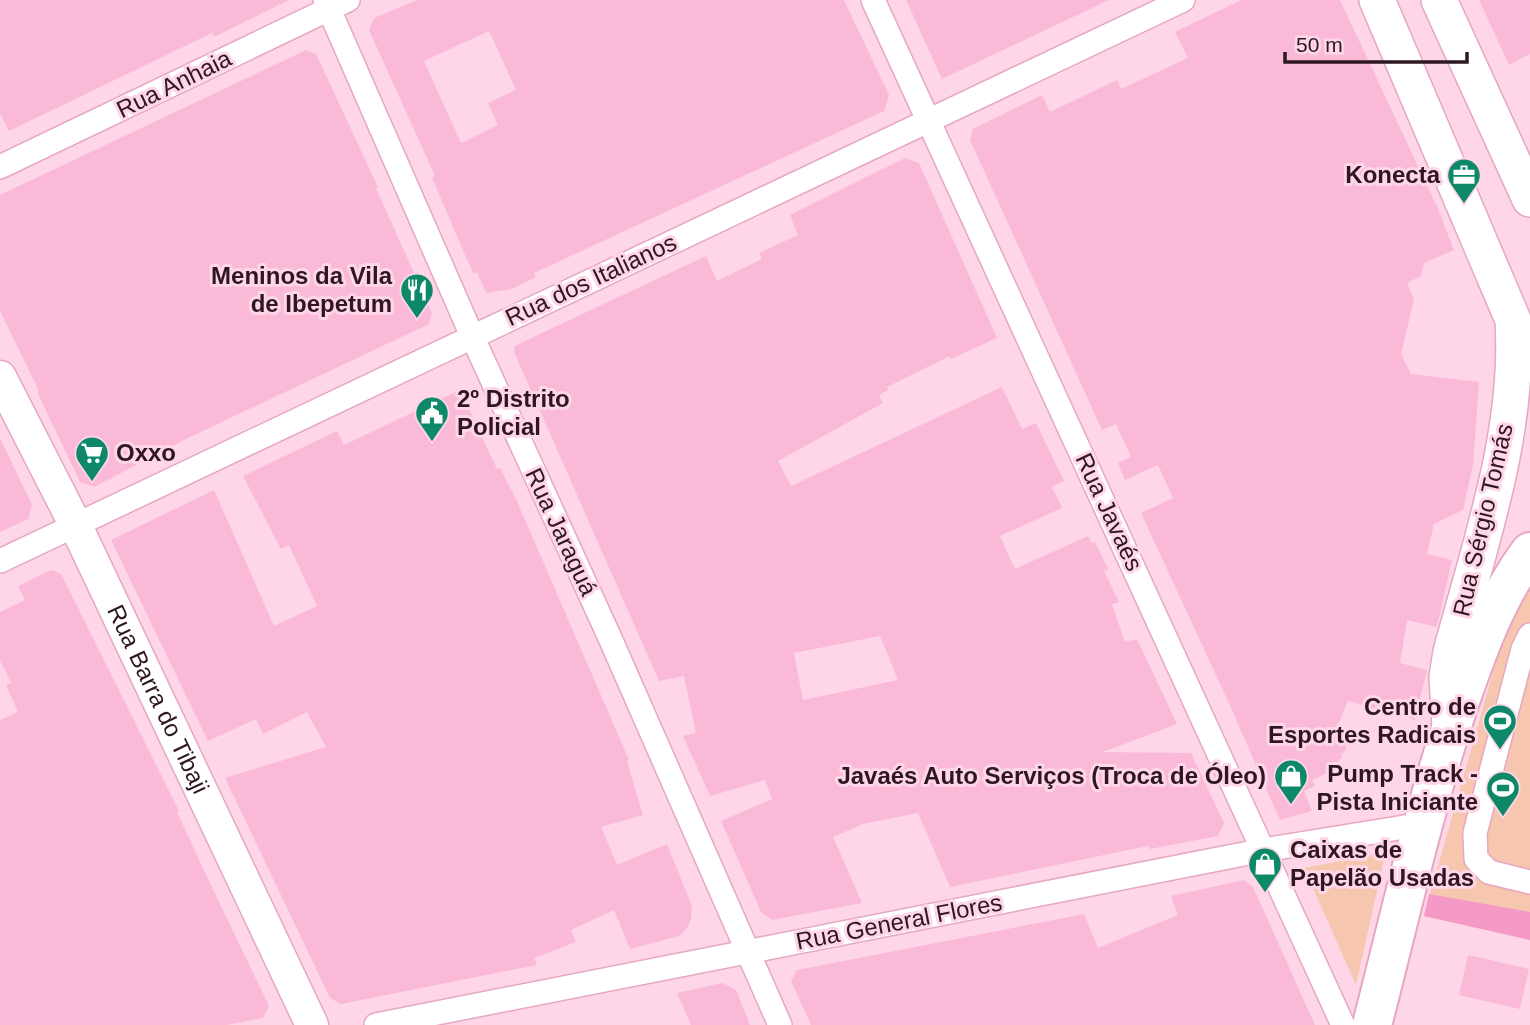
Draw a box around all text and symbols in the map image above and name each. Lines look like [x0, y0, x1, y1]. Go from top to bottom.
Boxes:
scale bar [1285, 21, 1467, 65]
text: 50 m [1296, 33, 1343, 56]
street label: Rua Anhaia [112, 44, 236, 123]
office icon: Konecta [1445, 156, 1483, 205]
place label: Konecta [1345, 161, 1441, 188]
street label: Rua dos Italianos [501, 228, 681, 331]
place label: Meninos da Vila de Ibepetum [211, 262, 393, 317]
restaurant icon: Meninos da Vila de Ibepetum [398, 271, 436, 320]
place label: 2º Distrito Policial [457, 385, 570, 440]
public building icon: 2º Distrito Policial [413, 394, 451, 443]
street label: Rua Sérgio Tomás [1447, 421, 1518, 619]
supermarket icon: Oxxo [73, 434, 111, 483]
place label: Oxxo [116, 439, 176, 466]
street label: Rua Javaés [1070, 449, 1148, 575]
street label: Rua Jaraguá [520, 464, 603, 600]
street label: Rua Barra do Tibaji [102, 600, 215, 798]
place label: Centro de Esportes Radicais [1268, 693, 1476, 748]
sports icon: Centro de Esportes Radicais [1481, 702, 1519, 751]
shop icon: Javaés Auto Serviços (Troca de Óleo) [1272, 757, 1310, 806]
place label: Pump Track - Pista Iniciante [1317, 760, 1478, 815]
place label: Javaés Auto Serviços (Troca de Óleo) [837, 762, 1266, 789]
sports icon: Pump Track - Pista Iniciante [1484, 769, 1522, 818]
place label: Caixas de Papelão Usadas [1290, 836, 1474, 891]
shop icon: Caixas de Papelão Usadas [1246, 845, 1284, 894]
street label: Rua General Flores [794, 888, 1004, 955]

